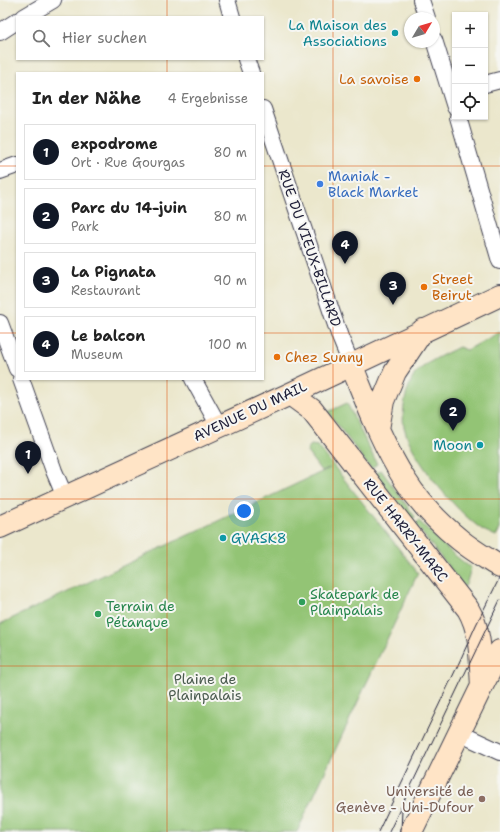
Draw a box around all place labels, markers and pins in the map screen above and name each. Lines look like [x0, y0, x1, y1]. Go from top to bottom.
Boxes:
place label: La Maison des Associations [288, 16, 387, 50]
marker: La Maison des Associations [390, 28, 400, 38]
place label: La savoise [339, 70, 409, 88]
marker: La savoise [412, 74, 422, 84]
place label: Maniak - Black Market [328, 167, 418, 201]
marker: Maniak - Black Market [315, 179, 325, 189]
pin: 4 [332, 231, 358, 264]
place label: Street Beirut [432, 270, 473, 304]
pin: 3 [380, 272, 406, 305]
marker: Street Beirut [419, 282, 429, 292]
place label: Chez Sunny [285, 348, 363, 366]
marker: Chez Sunny [272, 352, 282, 362]
pin: 2 [440, 398, 466, 431]
place label: Moon [433, 436, 472, 454]
marker: Moon [475, 440, 485, 450]
pin: 1 [15, 441, 41, 474]
place label: GVASK8 [231, 529, 286, 547]
marker: GVASK8 [218, 533, 228, 543]
place label: Skatepark de Plainpalais [310, 585, 400, 619]
place label: Terrain de Pétanque [106, 597, 175, 631]
marker: Skatepark de Plainpalais [297, 597, 307, 607]
marker: Terrain de Pétanque [93, 609, 103, 619]
place label: Université de Genève - Uni-Dufour [336, 782, 474, 816]
marker: Université de Genève - Uni-Dufour [477, 794, 487, 804]

